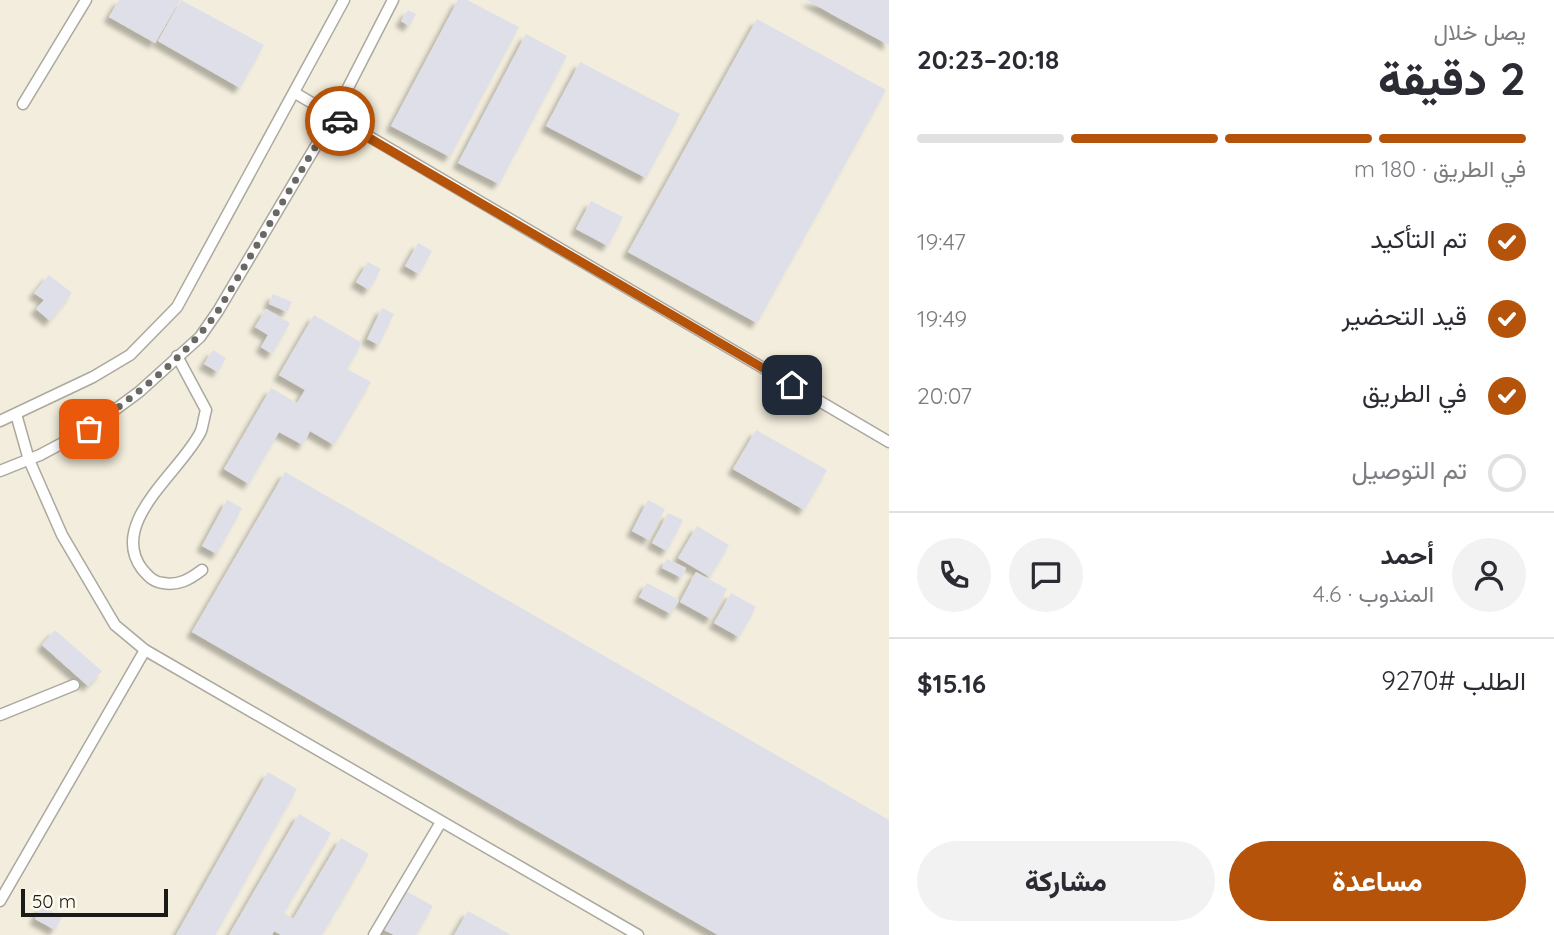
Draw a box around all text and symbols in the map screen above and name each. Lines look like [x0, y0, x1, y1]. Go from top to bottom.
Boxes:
text: يصل خلال [1433, 17, 1526, 46]
text: 20:18–20:23 [917, 43, 1059, 76]
text: 2 دقيقة [1378, 49, 1526, 107]
courier [305, 86, 375, 156]
icon: car [321, 102, 359, 140]
text: في الطريق · 180 m [1354, 154, 1526, 183]
text: تم التأكيد [1370, 222, 1467, 255]
icon: check [1488, 223, 1526, 261]
text: 19:47 [917, 227, 966, 256]
text: قيد التحضير [1341, 299, 1467, 332]
icon: check [1488, 300, 1526, 338]
text: 19:49 [917, 304, 967, 333]
pin [762, 355, 822, 415]
icon: home [773, 366, 811, 404]
text: في الطريق [1362, 376, 1467, 409]
icon: check [1488, 377, 1526, 415]
text: 20:07 [917, 381, 972, 410]
pin [59, 399, 119, 459]
icon: bag [70, 410, 108, 448]
text: تم التوصيل [1352, 453, 1467, 486]
button: phone [917, 538, 991, 612]
button: chat [1009, 538, 1083, 612]
text: أحمد [1381, 538, 1434, 571]
button: person [1452, 538, 1526, 612]
text: المندوب · 4.6 [1313, 579, 1434, 608]
text: الطلب #9270 [1381, 664, 1526, 697]
text: $15.16 [917, 667, 986, 700]
button: مشاركة [917, 841, 1215, 921]
button: مساعدة [1229, 841, 1526, 921]
scale bar [21, 886, 168, 918]
text: 50 m [32, 889, 76, 913]

